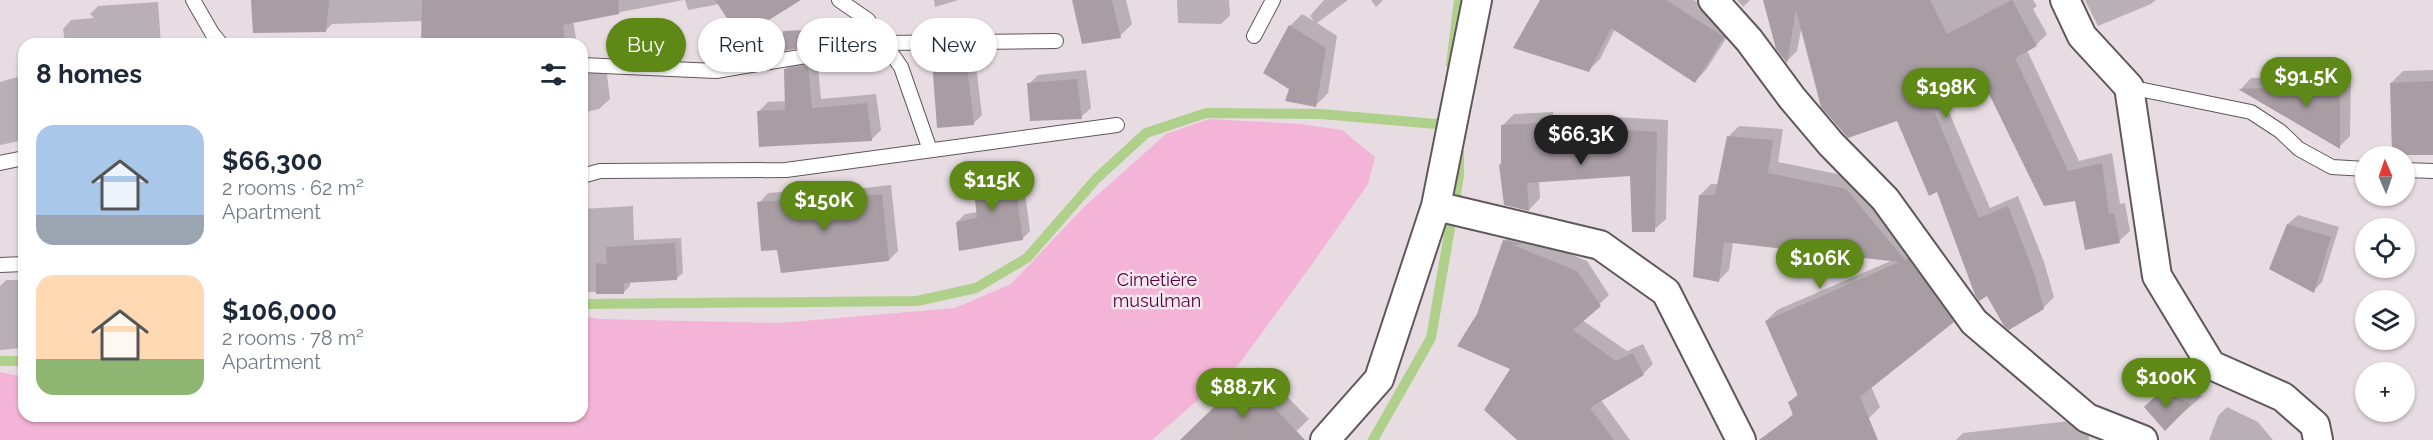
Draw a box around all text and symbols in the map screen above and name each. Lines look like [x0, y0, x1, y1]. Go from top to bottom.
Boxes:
chip: Buy [606, 18, 686, 72]
chip: Rent [698, 18, 785, 72]
chip: Filters [797, 18, 898, 72]
chip: New [910, 18, 997, 72]
pin: $91.5K [2257, 57, 2355, 108]
icon: filters [537, 58, 570, 91]
text: 8 homes [36, 59, 142, 89]
text: $91.5K [2274, 64, 2338, 88]
pin: $198K [1904, 68, 1988, 119]
text: $198K [1916, 75, 1976, 99]
pin: $66.3K [1532, 115, 1630, 166]
text: $66.3K [1548, 122, 1614, 146]
text: $66,300 [222, 146, 323, 176]
north arrow [2355, 146, 2415, 206]
map controls [2355, 146, 2415, 422]
icon: home [84, 149, 156, 221]
pin: $115K [950, 161, 1034, 212]
text: $115K [964, 168, 1020, 192]
text: 2 rooms · 62 m² [222, 176, 364, 200]
pin: $150K [782, 181, 866, 232]
text: $150K [794, 188, 854, 212]
text: Apartment [222, 200, 321, 224]
button: locate [2355, 218, 2415, 278]
pin: $106K [1778, 239, 1862, 290]
text: $106K [1790, 246, 1850, 270]
park label: Cimetière musulman [1113, 269, 1201, 311]
button: layers [2355, 290, 2415, 350]
text: $106,000 [222, 296, 337, 326]
icon: home [84, 299, 156, 371]
text: 2 rooms · 78 m² [222, 326, 364, 350]
text: Apartment [222, 350, 321, 374]
pin: $100K [2124, 358, 2208, 409]
button: + [2355, 362, 2415, 422]
text: $100K [2136, 365, 2196, 389]
pin: $88.7K [1194, 368, 1292, 419]
text: $88.7K [1210, 375, 1276, 399]

